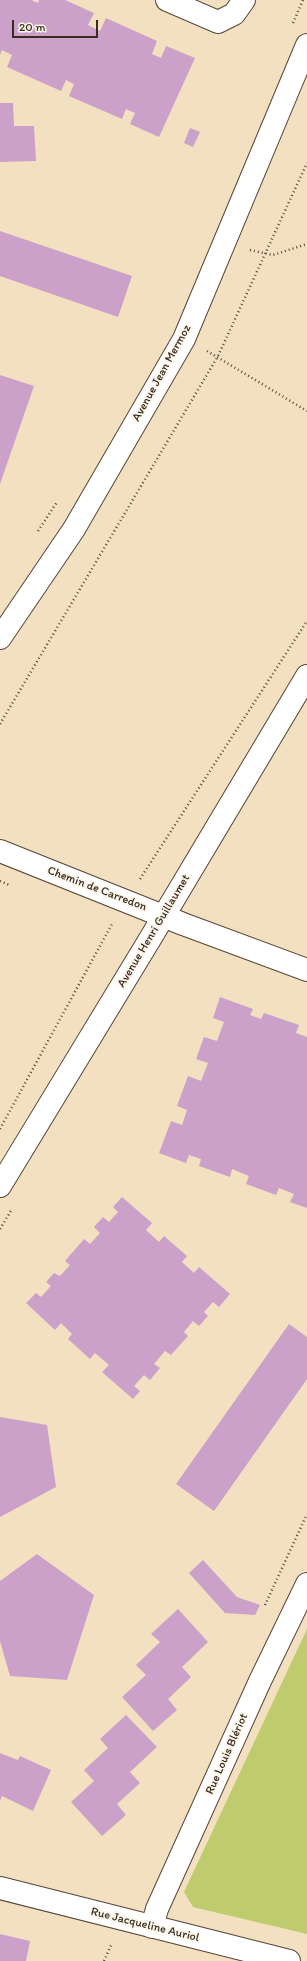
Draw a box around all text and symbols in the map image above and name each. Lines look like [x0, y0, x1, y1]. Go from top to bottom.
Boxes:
scale bar [14, 12, 100, 38]
text: 20 m [19, 20, 46, 34]
street label: Avenue Jean Mermoz [129, 322, 195, 424]
street label: Chemin de Carredon [45, 863, 149, 915]
street label: Avenue Henri Guillaumet [115, 872, 193, 990]
street label: Rue Louis Blériot [203, 1711, 251, 1797]
street label: Rue Jacqueline Auriol [89, 1905, 201, 1945]

